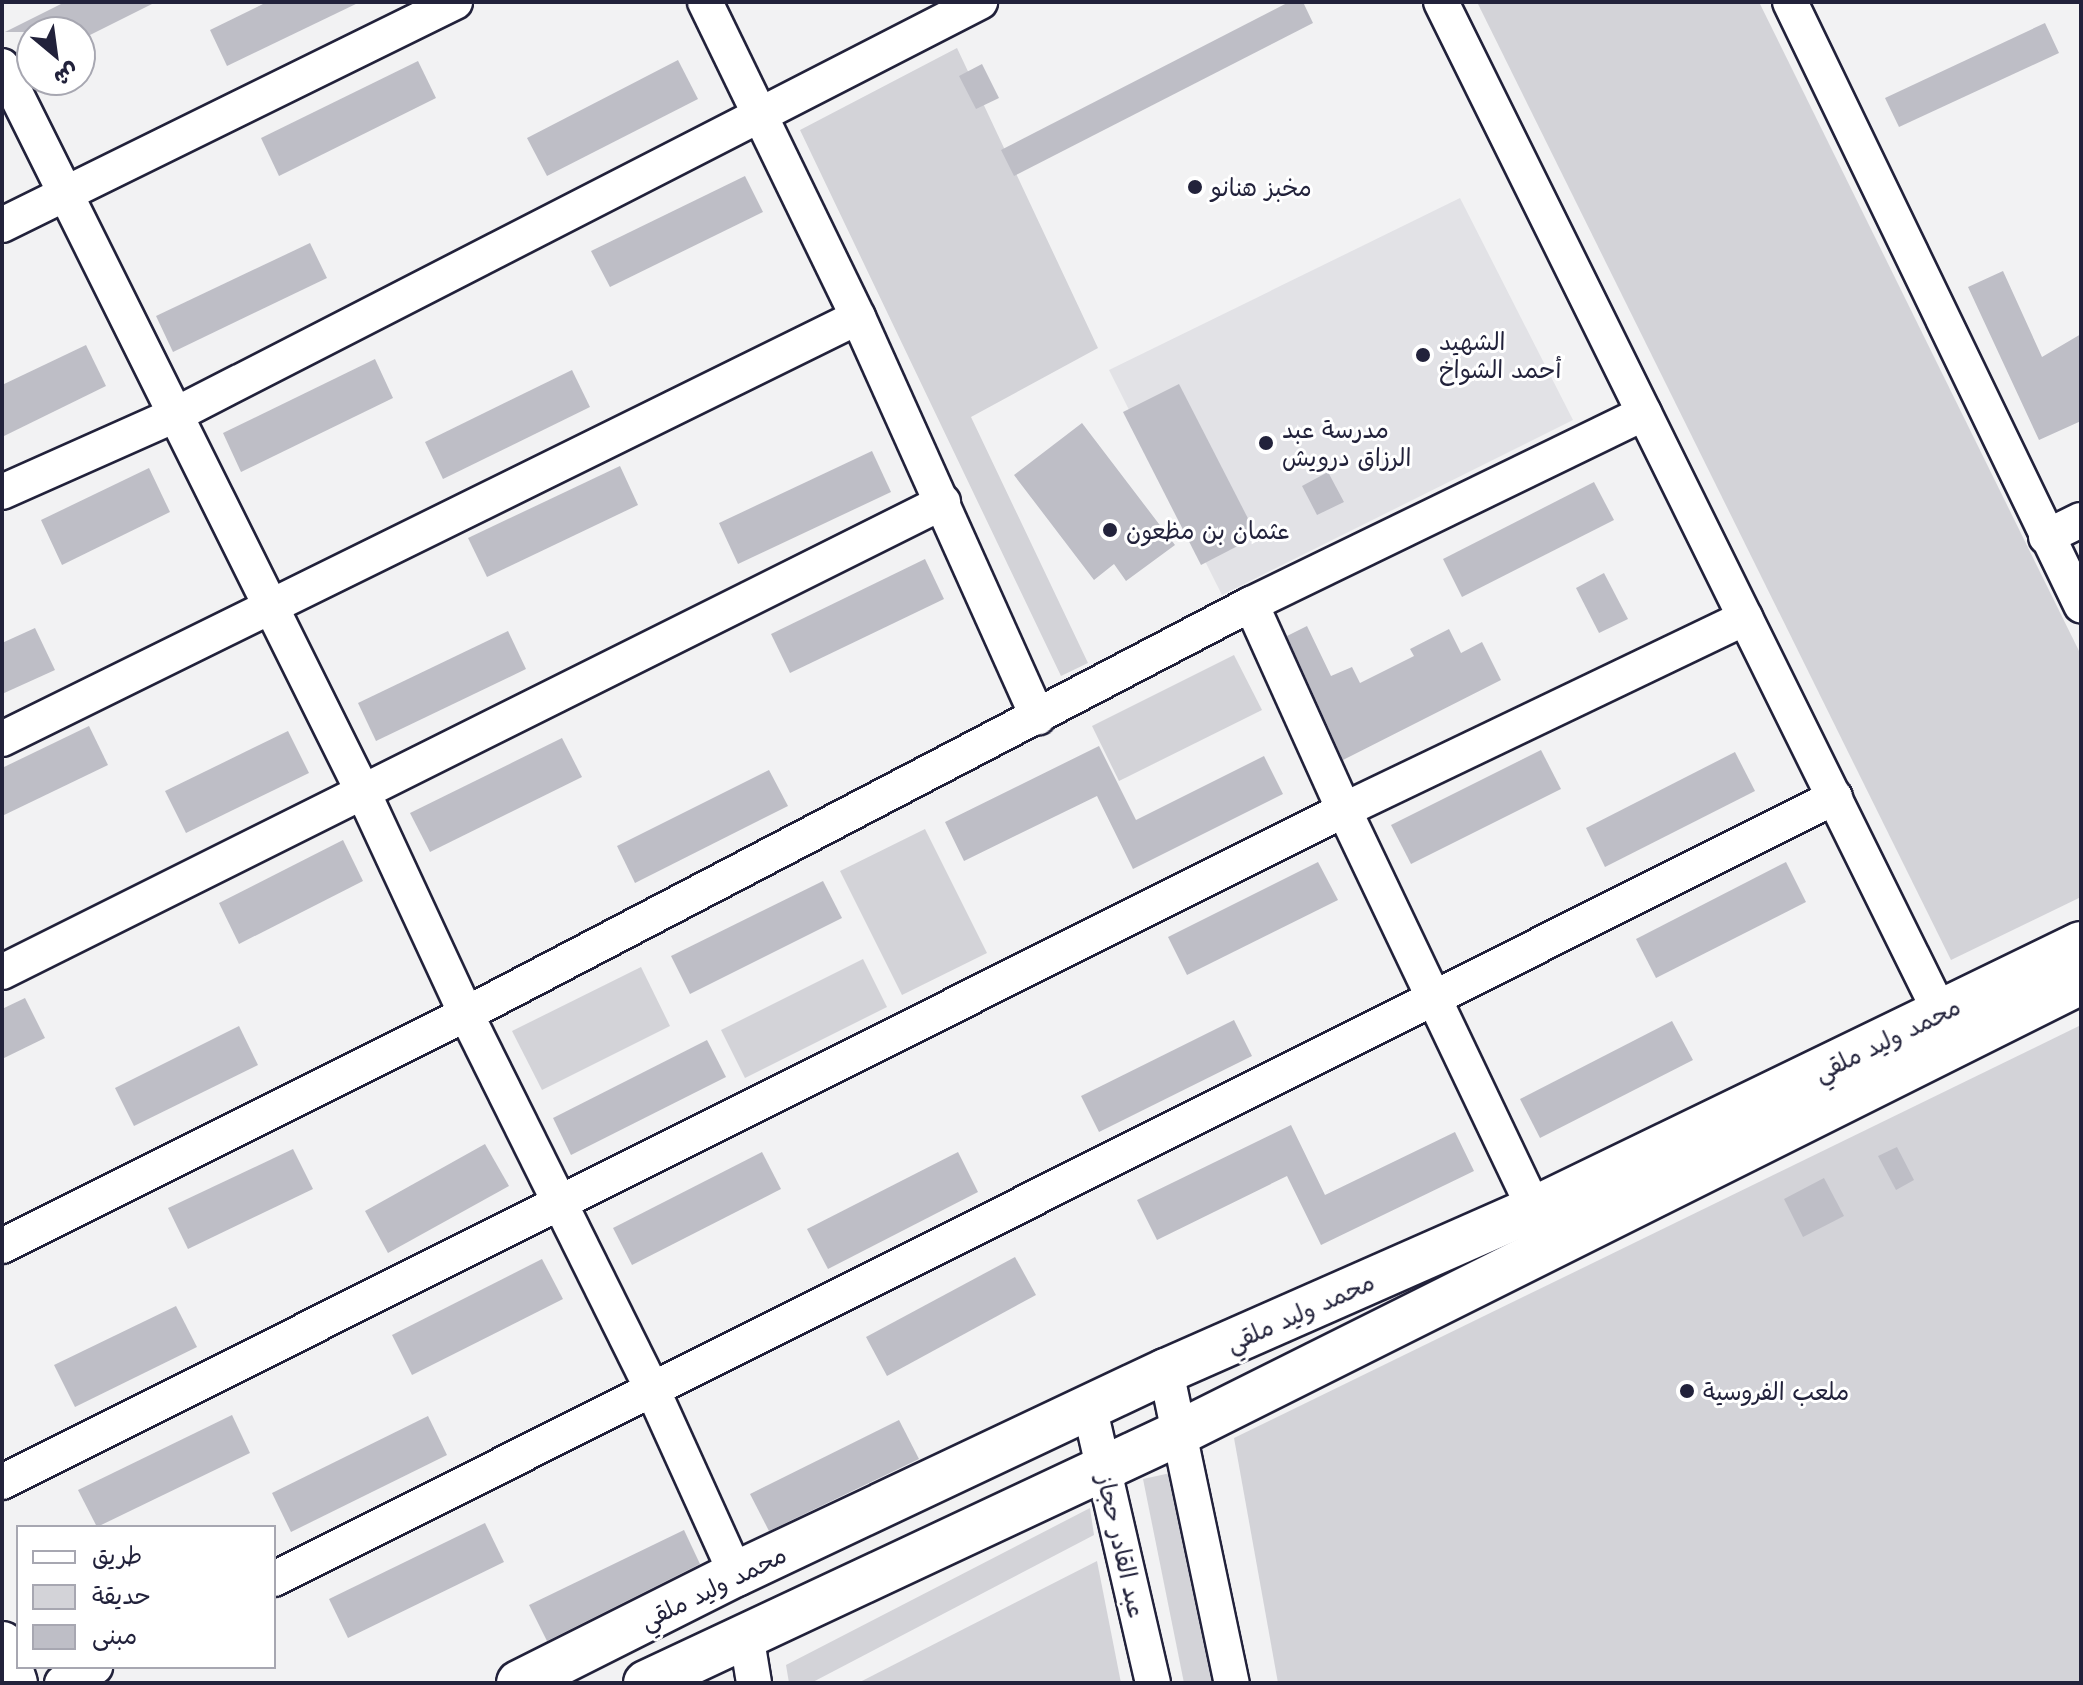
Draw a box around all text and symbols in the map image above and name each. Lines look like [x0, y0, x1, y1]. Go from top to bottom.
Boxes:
north arrow [16, 16, 96, 96]
text: ش [49, 57, 85, 94]
place label: مخبز هنانو [1211, 173, 1312, 201]
marker: مخبز هنانو [1186, 178, 1204, 196]
place label: الشهيد أحمد الشواخ [1439, 327, 1561, 383]
marker: الشهيد أحمد الشواخ [1414, 346, 1432, 364]
place label: مدرسة عبد الرزاق درويش [1282, 415, 1411, 471]
marker: مدرسة عبد الرزاق درويش [1257, 434, 1275, 452]
place label: عثمان بن مظعون [1126, 516, 1290, 544]
marker: عثمان بن مظعون [1101, 521, 1119, 539]
street label: محمد وليد ملقي [1809, 991, 1965, 1087]
street label: محمد وليد ملقي [1221, 1266, 1379, 1358]
place label: ملعب الفروسية [1703, 1377, 1849, 1405]
marker: ملعب الفروسية [1678, 1382, 1696, 1400]
street label: عبد القادر حجاز [1092, 1472, 1152, 1620]
legend [16, 1525, 276, 1669]
text: طريق [92, 1539, 142, 1570]
street label: محمد وليد ملقي [635, 1539, 791, 1635]
text: حديقة [92, 1579, 151, 1610]
text: مبنى [92, 1619, 137, 1650]

